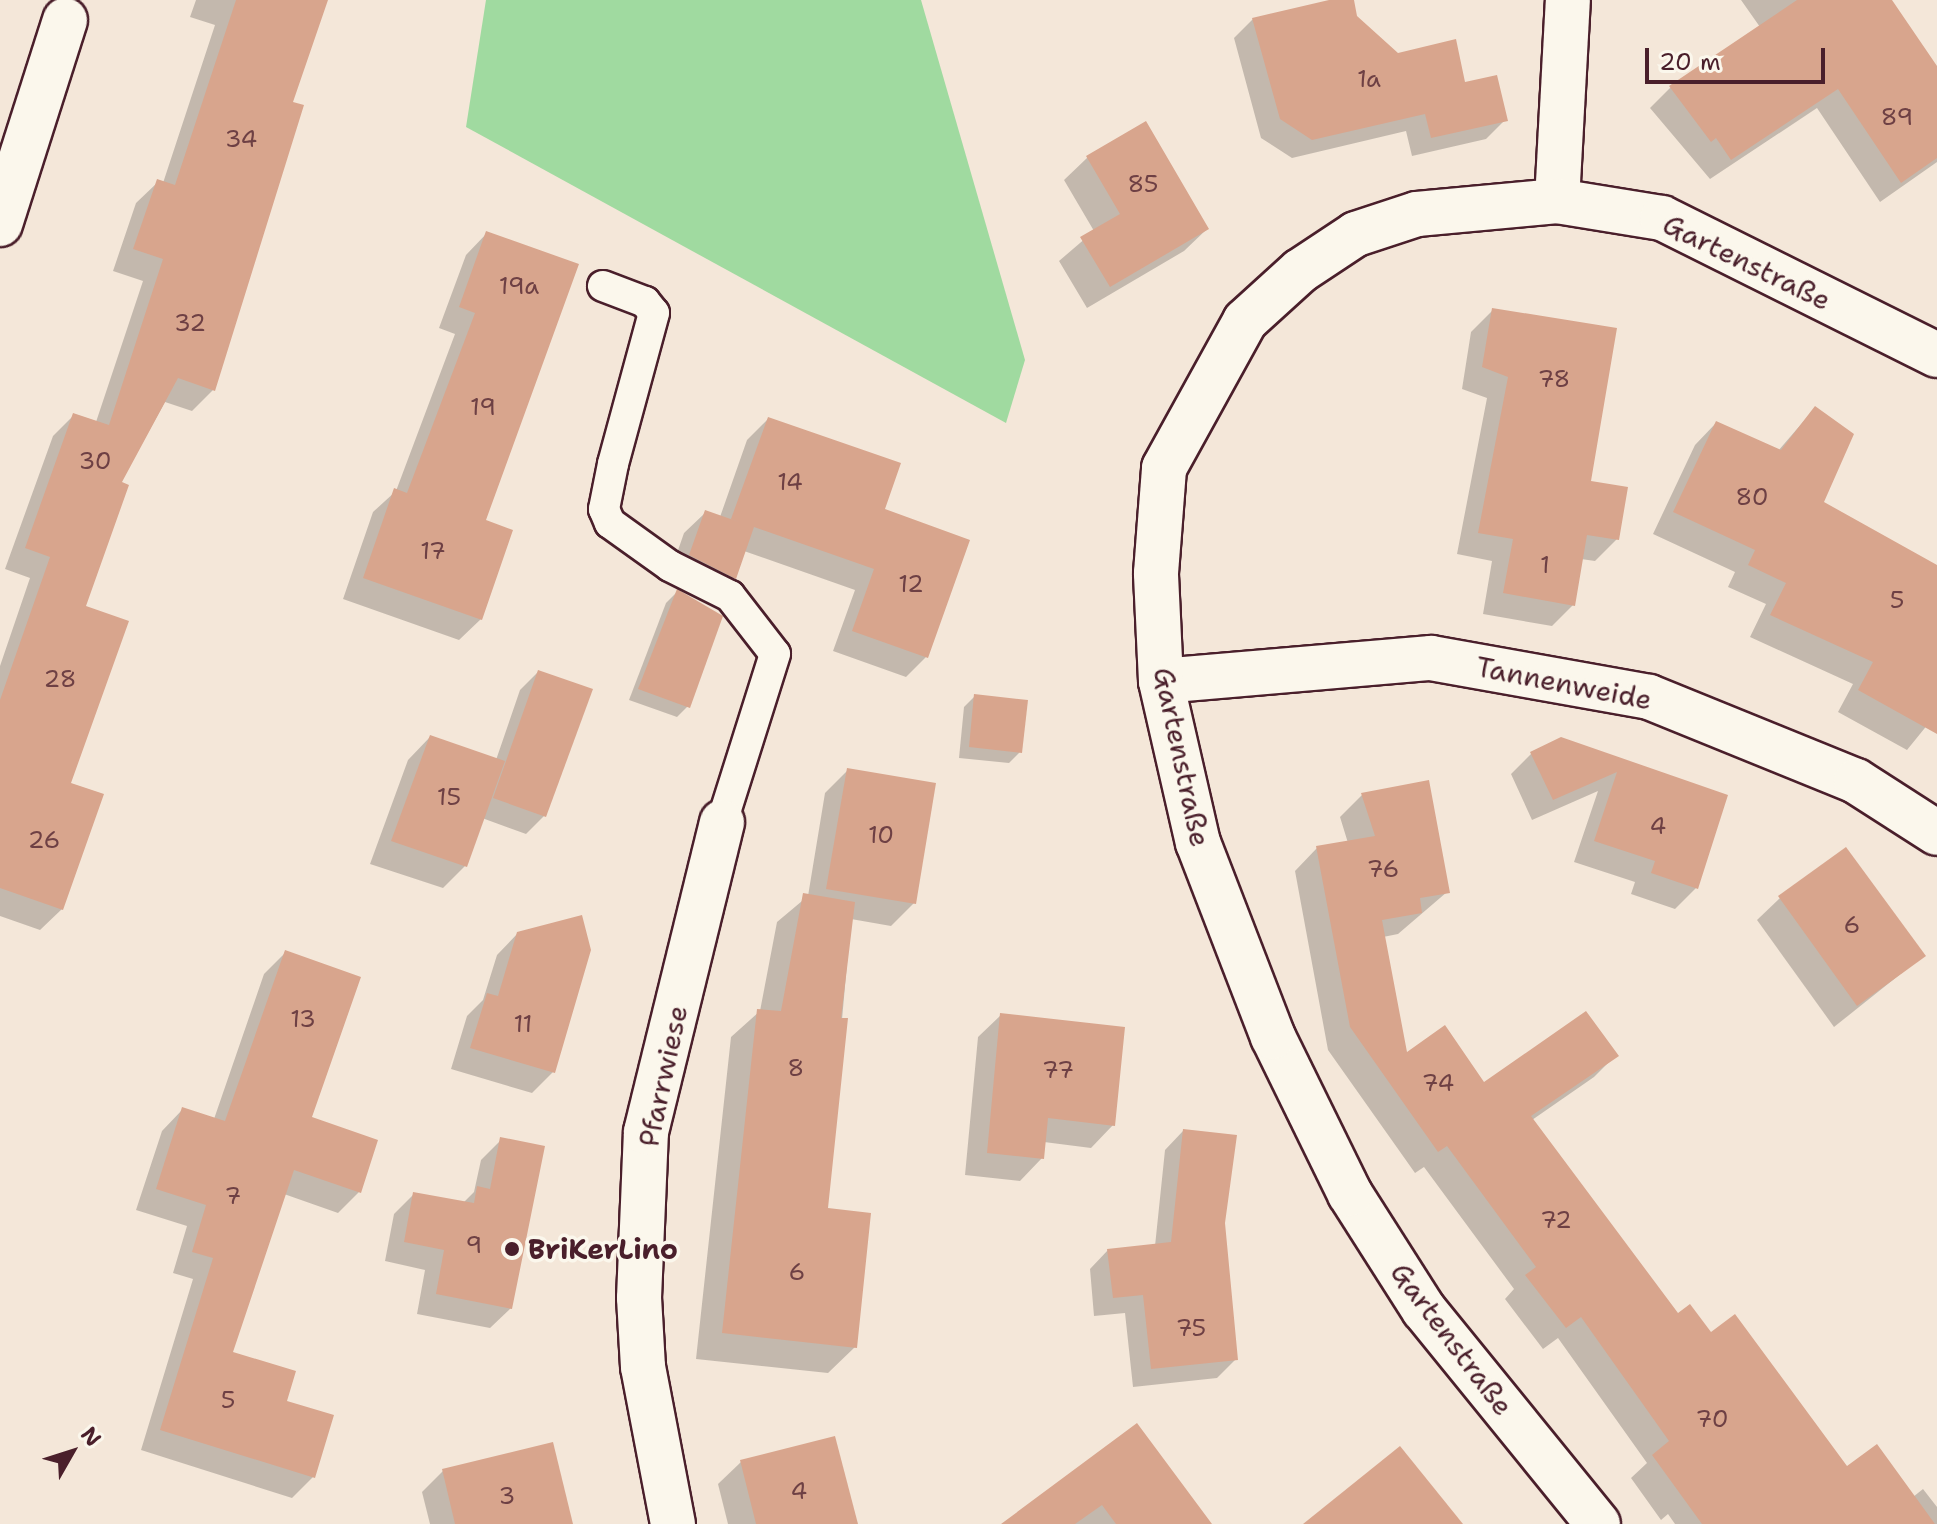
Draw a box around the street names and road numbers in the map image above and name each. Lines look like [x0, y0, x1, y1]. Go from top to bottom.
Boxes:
street label: Gartenstraße [1658, 207, 1836, 317]
street label: Tannenweide [1473, 650, 1655, 716]
street label: Gartenstraße [1147, 664, 1217, 850]
street label: Pfarrwiese [632, 1002, 694, 1150]
street label: Gartenstraße [1384, 1256, 1520, 1422]

